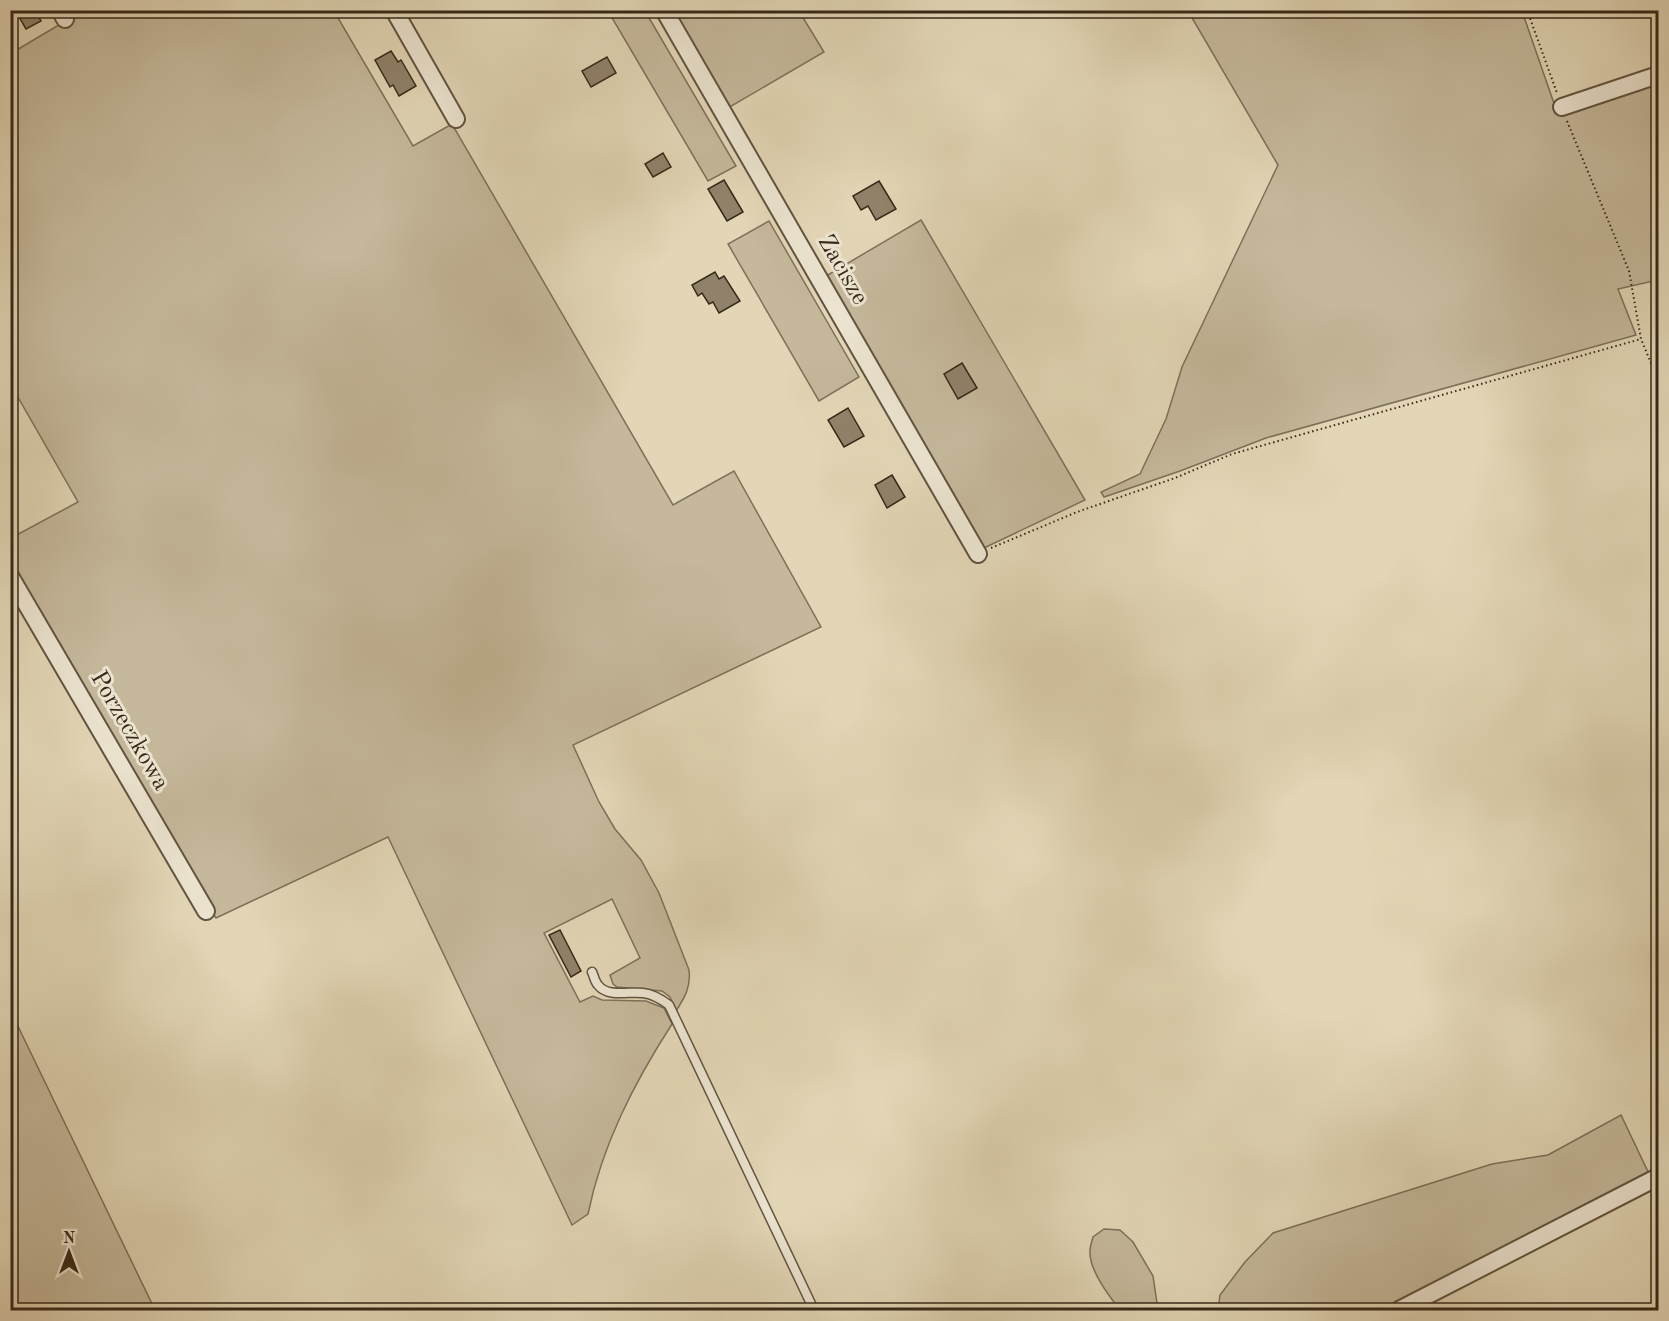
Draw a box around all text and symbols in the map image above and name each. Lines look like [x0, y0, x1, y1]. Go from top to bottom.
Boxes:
street label: Zacisze [812, 231, 872, 309]
street label: Porzeczkowa [85, 667, 173, 795]
north arrow [39, 1222, 99, 1282]
text: N [63, 1231, 76, 1247]

